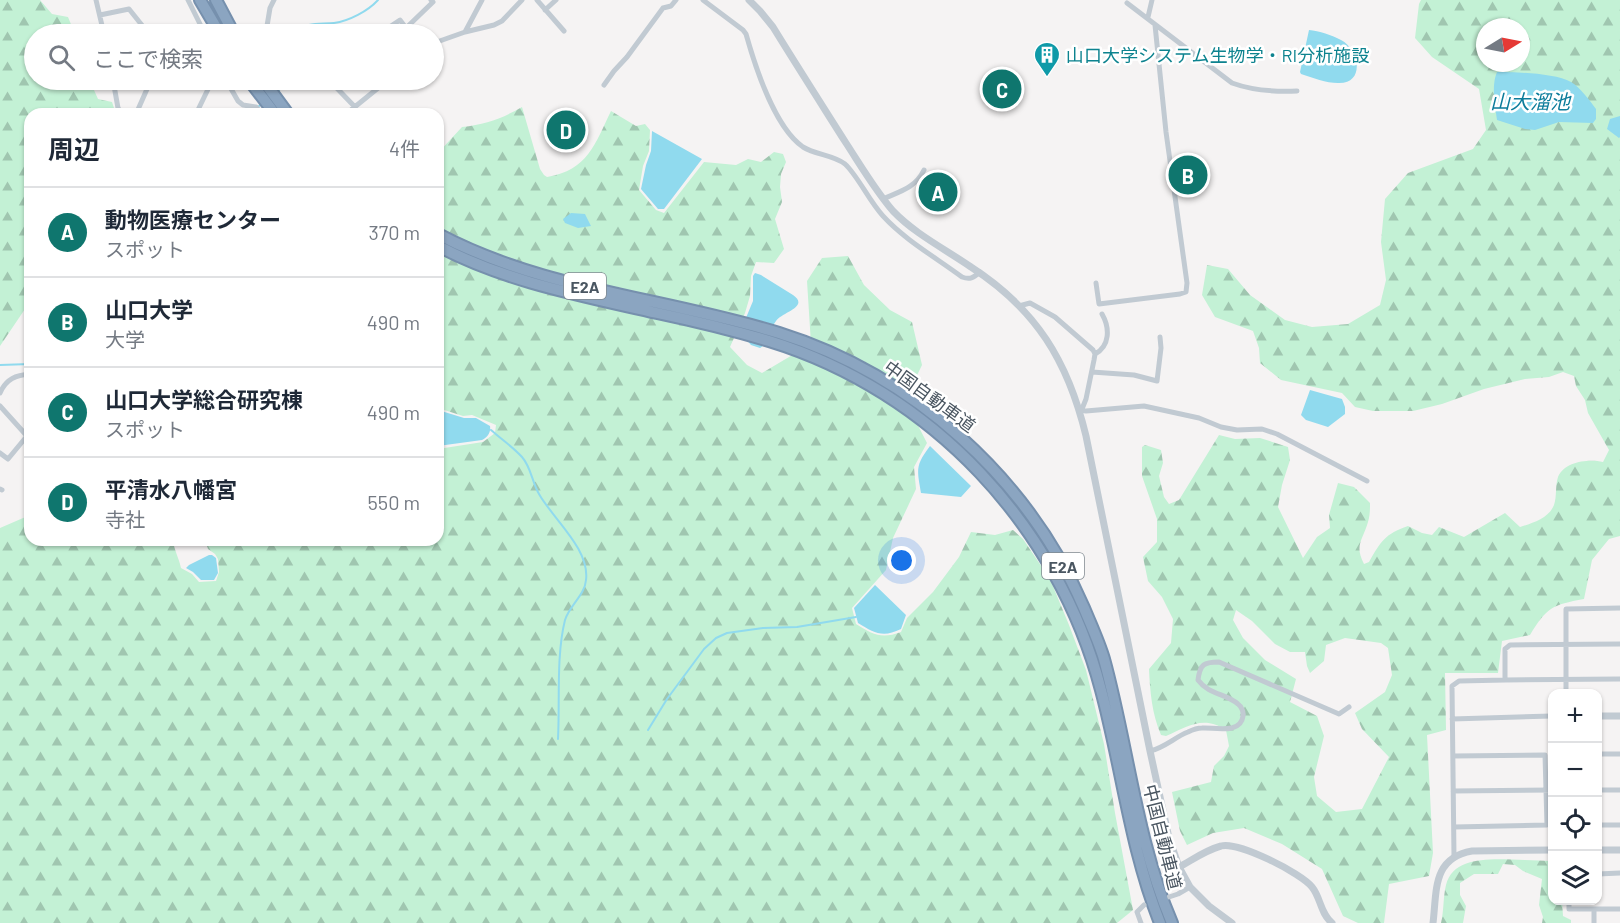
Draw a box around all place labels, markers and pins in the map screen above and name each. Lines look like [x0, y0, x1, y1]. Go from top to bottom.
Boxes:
building icon: 山口大学システム生物学・RI分析施設 [1032, 40, 1062, 78]
place label: 山口大学システム生物学・RI分析施設 [1066, 44, 1369, 66]
pin: C [982, 66, 1022, 112]
pin: D [546, 108, 586, 152]
pin: B [1168, 152, 1208, 198]
pin: A [918, 170, 958, 214]

